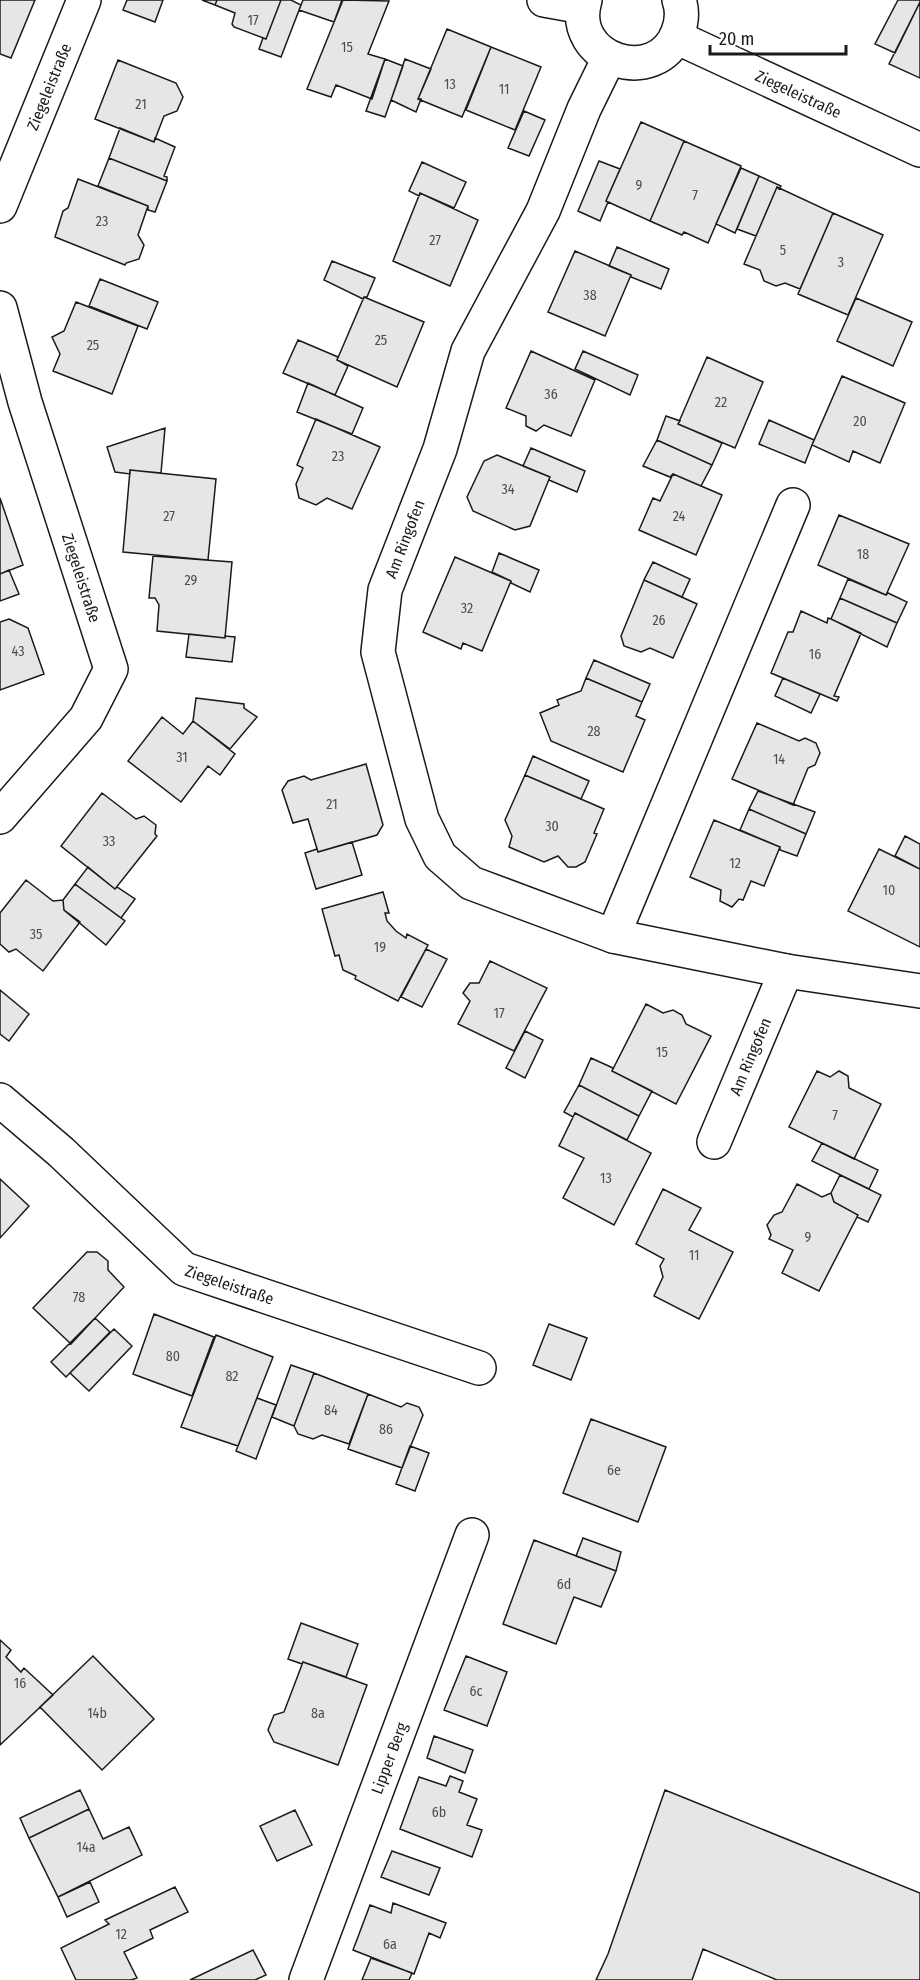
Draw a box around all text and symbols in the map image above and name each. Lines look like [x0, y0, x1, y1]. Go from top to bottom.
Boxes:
house number: 17 [247, 12, 259, 29]
scale bar [710, 18, 846, 56]
text: 20 m [719, 28, 754, 50]
house number: 15 [341, 39, 353, 56]
street label: Ziegeleistraße [22, 40, 75, 133]
street label: Ziegeleistraße [753, 66, 844, 122]
house number: 13 [444, 76, 456, 93]
house number: 11 [499, 81, 509, 98]
house number: 21 [135, 96, 147, 113]
house number: 9 [636, 177, 643, 194]
house number: 7 [692, 187, 698, 204]
house number: 23 [96, 213, 108, 230]
house number: 27 [429, 232, 441, 249]
house number: 5 [780, 242, 786, 259]
house number: 3 [838, 254, 844, 271]
house number: 38 [583, 287, 597, 304]
house number: 25 [375, 332, 387, 349]
house number: 25 [87, 337, 99, 354]
house number: 36 [544, 386, 558, 403]
house number: 22 [715, 394, 727, 411]
house number: 20 [853, 413, 867, 430]
house number: 23 [332, 448, 344, 465]
house number: 34 [501, 481, 515, 498]
street label: Am Ringofen [381, 497, 429, 581]
house number: 27 [163, 508, 175, 525]
house number: 24 [673, 508, 686, 525]
street label: Ziegeleistraße [58, 531, 105, 625]
house number: 18 [857, 546, 869, 563]
house number: 29 [185, 572, 198, 589]
house number: 32 [461, 600, 473, 617]
house number: 26 [652, 612, 666, 629]
house number: 43 [12, 643, 24, 660]
house number: 16 [809, 646, 821, 663]
house number: 28 [587, 723, 601, 740]
house number: 31 [176, 749, 188, 766]
house number: 14 [773, 751, 785, 768]
house number: 21 [326, 796, 338, 813]
house number: 30 [545, 818, 559, 835]
house number: 33 [103, 833, 115, 850]
house number: 12 [729, 855, 741, 872]
house number: 10 [883, 882, 895, 899]
house number: 35 [30, 926, 42, 943]
house number: 19 [374, 939, 386, 956]
house number: 17 [493, 1005, 505, 1022]
street label: Am Ringofen [725, 1015, 775, 1098]
house number: 15 [656, 1044, 668, 1061]
house number: 7 [832, 1107, 838, 1124]
house number: 13 [600, 1170, 612, 1187]
house number: 9 [805, 1229, 812, 1246]
house number: 11 [689, 1247, 699, 1264]
street label: Ziegeleistraße [183, 1261, 276, 1308]
house number: 78 [73, 1289, 85, 1306]
house number: 80 [166, 1348, 180, 1365]
house number: 82 [225, 1368, 239, 1385]
house number: 84 [324, 1402, 338, 1419]
house number: 86 [379, 1421, 393, 1438]
house number: 6e [607, 1462, 621, 1479]
house number: 6d [557, 1576, 571, 1593]
house number: 16 [14, 1675, 26, 1692]
house number: 6c [470, 1683, 482, 1700]
house number: 14b [87, 1705, 107, 1722]
house number: 8a [311, 1705, 325, 1722]
street label: Lipper Berg [367, 1719, 411, 1796]
house number: 6b [432, 1804, 446, 1821]
house number: 14a [76, 1839, 96, 1856]
house number: 12 [115, 1926, 127, 1943]
house number: 6a [383, 1936, 397, 1953]

